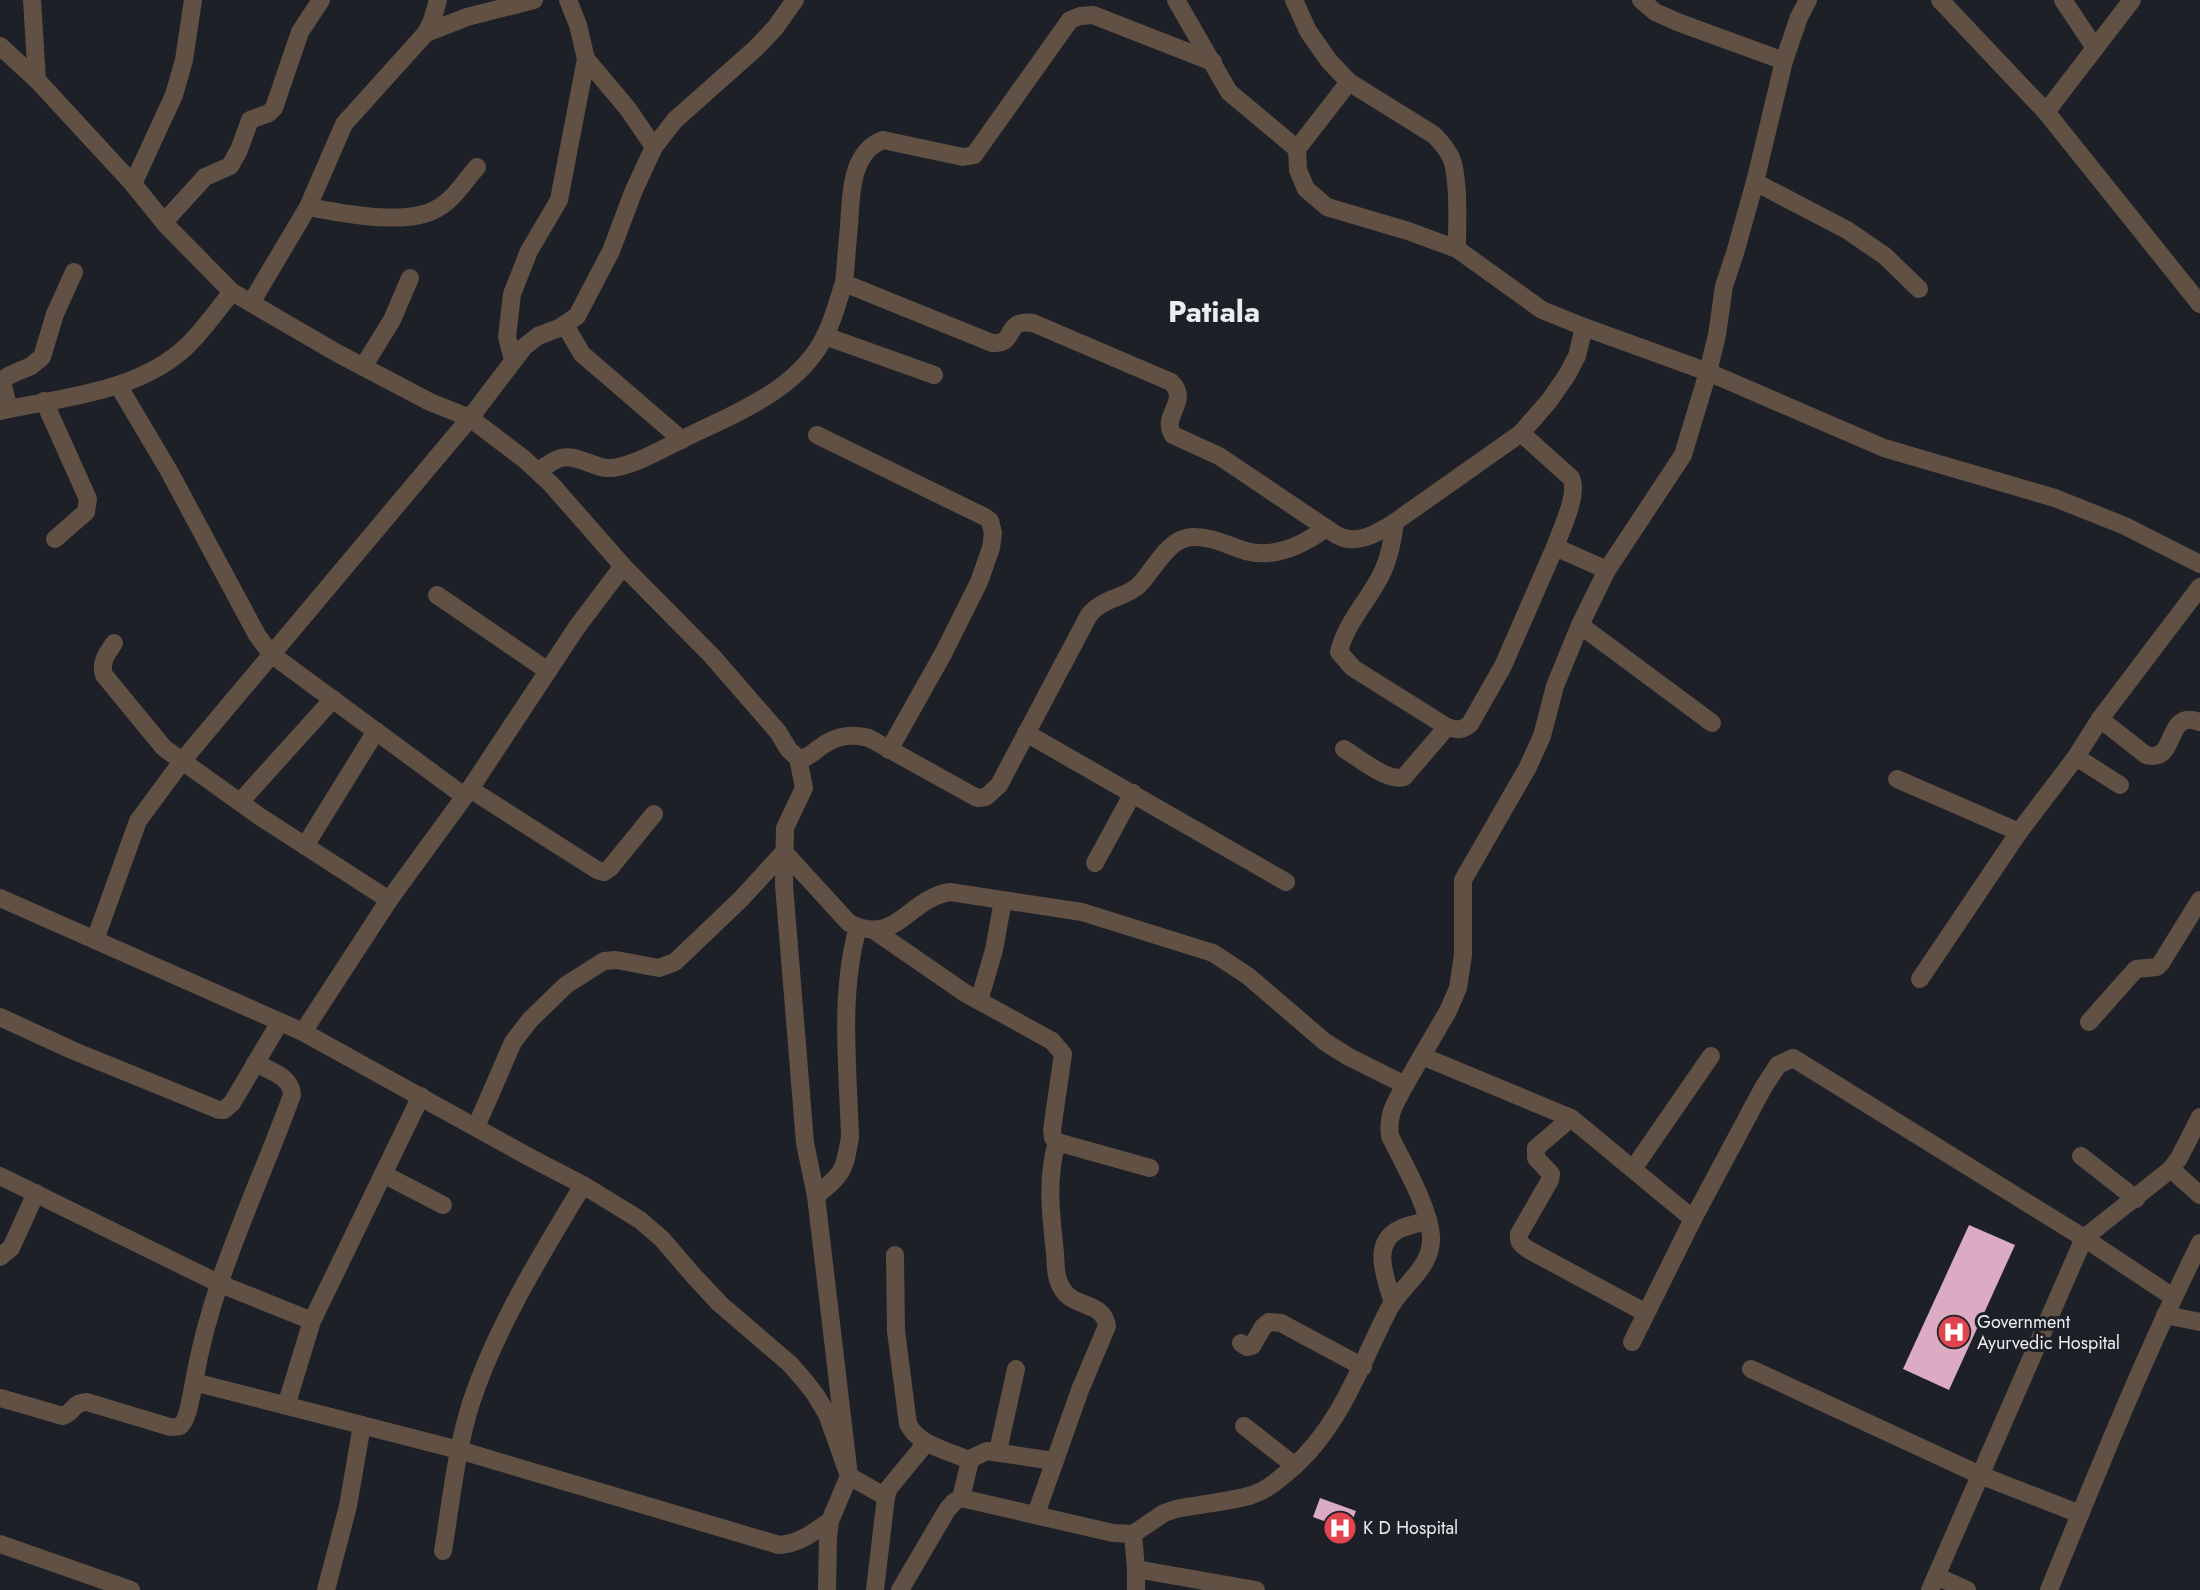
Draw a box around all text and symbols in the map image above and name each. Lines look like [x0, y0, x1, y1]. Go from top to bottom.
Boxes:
district label: Patiala [1168, 290, 1260, 333]
place label: Government Ayurvedic Hospital [1977, 1309, 2120, 1356]
hospital icon: Government Ayurvedic Hospital [1936, 1314, 1972, 1350]
hospital icon: K D Hospital [1322, 1510, 1358, 1546]
place label: K D Hospital [1363, 1515, 1458, 1541]

